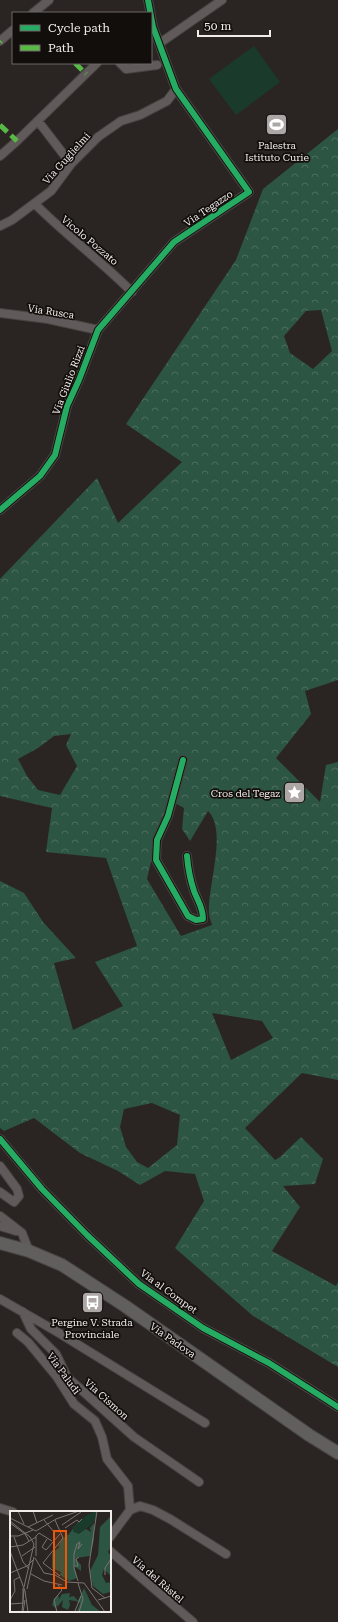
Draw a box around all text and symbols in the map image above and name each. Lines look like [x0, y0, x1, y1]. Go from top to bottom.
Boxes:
legend [12, 12, 152, 64]
scale bar [198, 12, 270, 38]
text: 50 m [204, 19, 231, 33]
text: Cycle path [48, 21, 110, 35]
text: Path [48, 41, 74, 55]
sports icon: Palestra Istituto Curie [264, 112, 290, 138]
street label: Via Guglielmi [40, 130, 92, 186]
place label: Palestra Istituto Curie [245, 140, 309, 163]
street label: Via Tegazzo [182, 188, 235, 229]
street label: Vicolo Pozzato [59, 213, 120, 267]
street label: Via Rusca [27, 302, 75, 321]
street label: Via Giulio Rizzi [50, 344, 87, 416]
place icon: Cros del Tegaz [282, 780, 308, 806]
place label: Cros del Tegaz [211, 788, 280, 799]
street label: Via al Compet [138, 1267, 199, 1316]
bus stop icon: Pergine V. Strada Provinciale [79, 1289, 105, 1315]
place label: Pergine V. Strada Provinciale [51, 1317, 133, 1340]
street label: Via Padova [148, 1321, 198, 1360]
street label: Via Paludi [45, 1350, 82, 1396]
street label: Via Cismon [83, 1377, 131, 1422]
inset map [10, 1511, 111, 1612]
street label: Via del Ràstel [130, 1554, 186, 1605]

